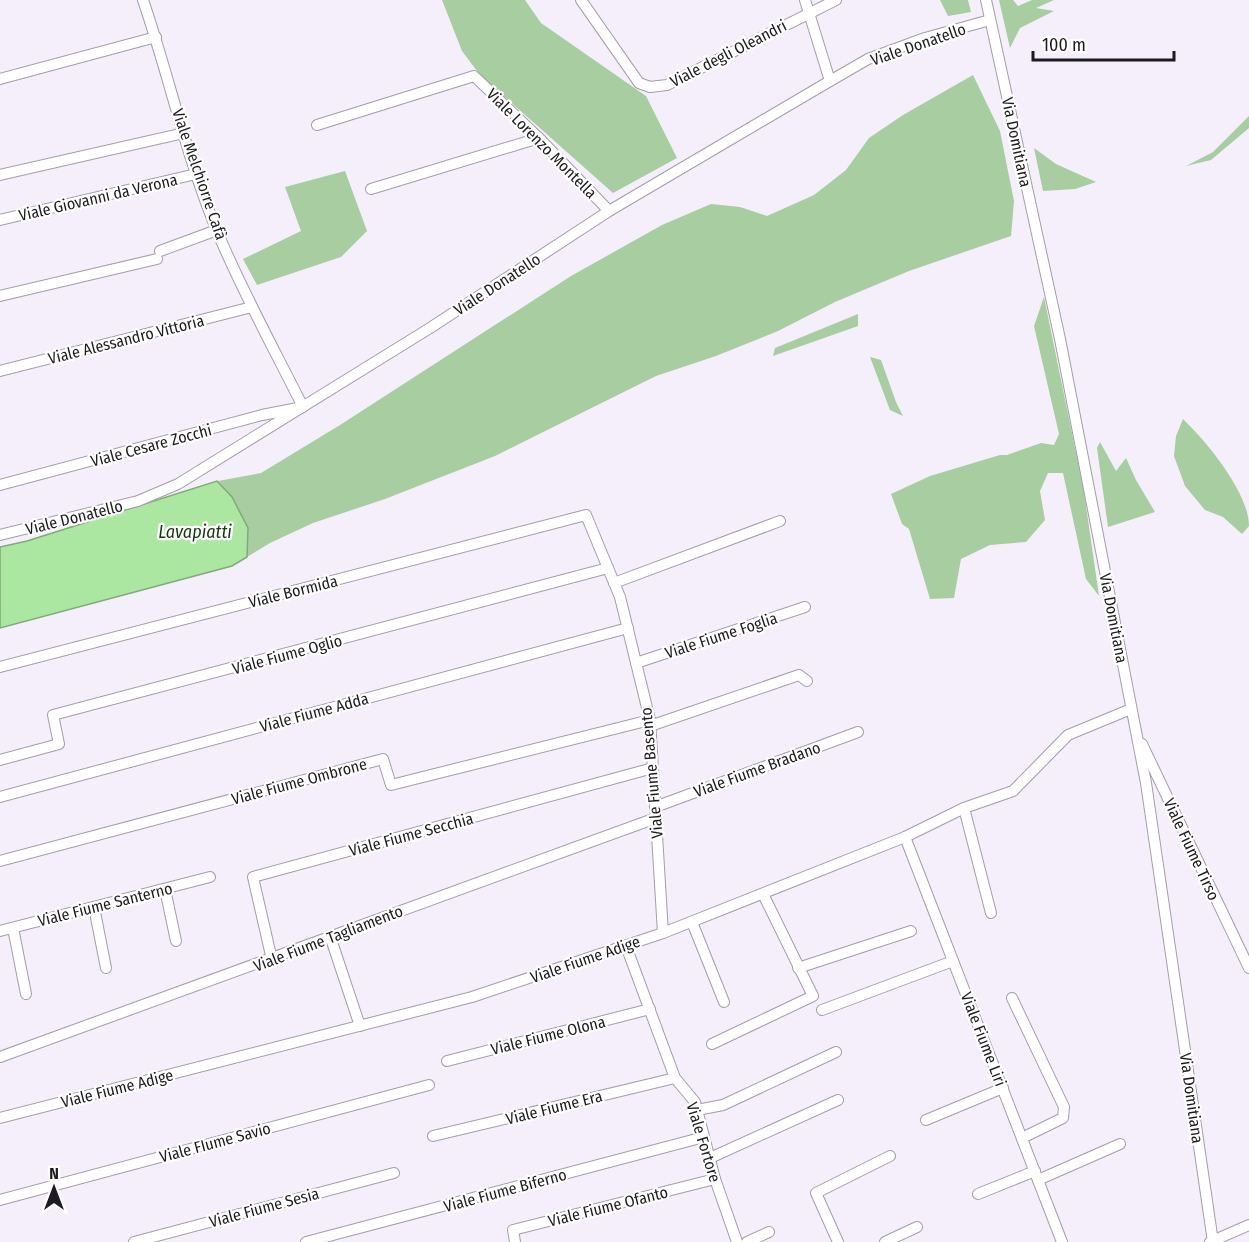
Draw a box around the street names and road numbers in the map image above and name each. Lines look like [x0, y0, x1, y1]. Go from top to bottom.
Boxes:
street label: Viale degli Oleandri [667, 16, 790, 91]
street label: Viale Donatello [868, 19, 968, 70]
street label: Viale Lorenzo Montella [483, 84, 601, 203]
street label: Via Domitiana [998, 96, 1035, 189]
street label: Viale Melchiorre Cafà [168, 106, 231, 242]
street label: Viale Giovanni da Verona [17, 170, 179, 225]
street label: Viale Donatello [450, 249, 544, 319]
street label: Viale Alessandro Vittoria [46, 311, 206, 368]
street label: Viale Cesare Zocchi [89, 420, 214, 471]
street label: Viale Donatello [24, 496, 125, 539]
street label: Viale Bormida [247, 571, 340, 612]
street label: Via Domitiana [1095, 572, 1132, 665]
street label: Viale Fiume Foglia [663, 608, 780, 663]
street label: Viale Fiume Oglio [230, 631, 344, 678]
street label: Viale Fiume Adda [258, 689, 371, 736]
street label: Viale Fiume Basento [636, 707, 667, 839]
street label: Viale Fiume Bradano [691, 738, 823, 801]
street label: Viale Fiume Ombrone [229, 754, 369, 809]
street label: Viale Fiume Tirso [1160, 795, 1224, 903]
street label: Viale Fiume Secchia [347, 809, 476, 860]
street label: Viale Fiume Santerno [36, 879, 174, 930]
street label: Viale Fiume Tagliamento [251, 901, 406, 976]
street label: Viale Fiume Adige [528, 932, 643, 987]
street label: Viale Fiume Liri [957, 989, 1010, 1089]
street label: Viale Fiume Olona [489, 1012, 608, 1059]
street label: Via Domitiana [1176, 1052, 1207, 1145]
street label: Viale Fiume Adige [59, 1065, 175, 1112]
street label: Viale Fiume Era [504, 1086, 605, 1129]
street label: Viale Fortore [682, 1100, 725, 1184]
street label: Viale FIume Savio [157, 1119, 273, 1166]
street label: Viale Fiume Biferno [442, 1165, 569, 1216]
street label: Viale Fiume Ofanto [546, 1182, 670, 1231]
street label: Viale Fiume Sesia [207, 1184, 321, 1231]

